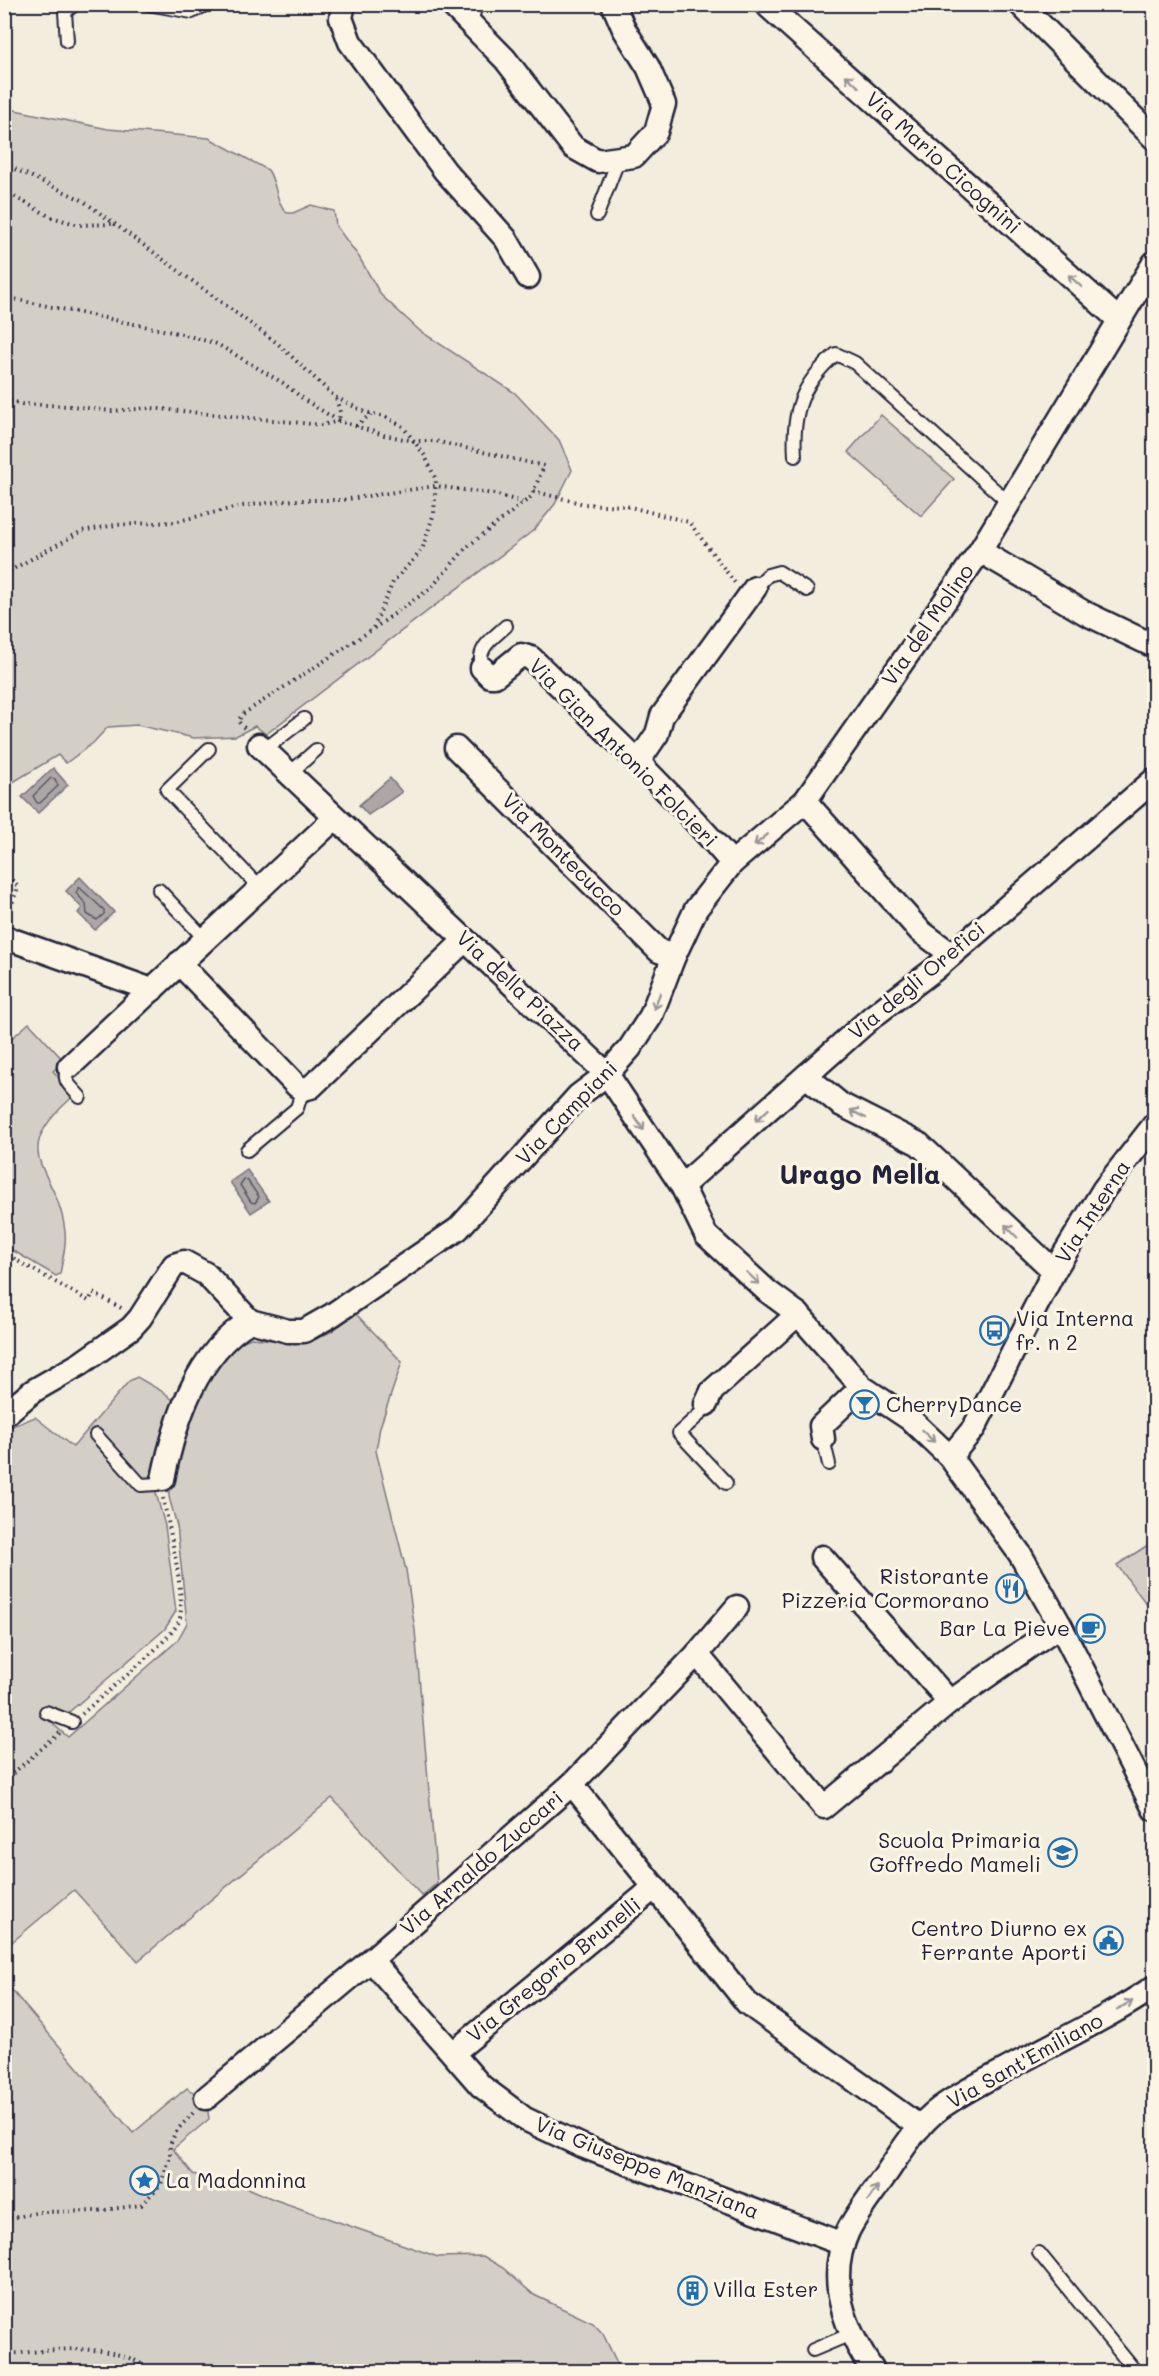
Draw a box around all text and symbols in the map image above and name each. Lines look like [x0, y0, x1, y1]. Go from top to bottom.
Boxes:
one-way arrow [845, 74, 860, 88]
street label: Via Mario Cicognini [861, 85, 1027, 239]
one-way arrow [1068, 274, 1083, 288]
street label: Via del Molino [875, 558, 979, 690]
street label: Via Gian Antonio Folcieri [524, 652, 724, 852]
street label: Via Montecucco [497, 786, 632, 921]
one-way arrow [753, 833, 769, 846]
street label: Via degli Orefici [842, 915, 990, 1045]
street label: Via della Piazza [451, 924, 591, 1056]
one-way arrow [651, 991, 662, 1010]
street label: Via Campiani [509, 1054, 623, 1170]
one-way arrow [849, 1107, 867, 1119]
one-way arrow [755, 1108, 770, 1122]
one-way arrow [633, 1114, 646, 1131]
street label: Via Interna [1048, 1154, 1135, 1268]
district label: Urago Mella [780, 1156, 940, 1191]
one-way arrow [1004, 1224, 1018, 1239]
one-way arrow [745, 1271, 760, 1285]
place label: Via Interna fr. n 2 [1016, 1304, 1134, 1355]
bus stop icon: Via Interna fr. n 2 [979, 1315, 1011, 1347]
bar icon: CherryDance [849, 1389, 881, 1421]
place label: CherryDance [886, 1390, 1022, 1417]
one-way arrow [920, 1429, 935, 1443]
place label: Ristorante Pizzeria Cormorano [782, 1562, 989, 1613]
restaurant icon: Ristorante Pizzeria Cormorano [994, 1573, 1026, 1605]
cafe icon: Bar La Pieve [1075, 1613, 1107, 1645]
place label: Bar La Pieve [939, 1614, 1070, 1641]
street label: Via Arnaldo Zuccari [394, 1784, 568, 1940]
place label: Scuola Primaria Goffredo Mameli [869, 1826, 1041, 1877]
school or university icon: Scuola Primaria Goffredo Mameli [1046, 1837, 1078, 1869]
street label: Via Gregorio Brunelli [461, 1890, 646, 2047]
place label: Centro Diurno ex Ferrante Aporti [911, 1914, 1087, 1965]
public building icon: Centro Diurno ex Ferrante Aporti [1092, 1925, 1124, 1957]
one-way arrow [1116, 1999, 1133, 2011]
street label: Via Sant'Emiliano [942, 2006, 1107, 2114]
street label: Via Giuseppe Manziana [532, 2109, 764, 2224]
place icon: La Madonnina [129, 2165, 161, 2197]
place label: La Madonnina [166, 2166, 307, 2193]
one-way arrow [867, 2186, 879, 2202]
building icon: Villa Ester [676, 2274, 708, 2306]
place label: Villa Ester [713, 2275, 818, 2302]

